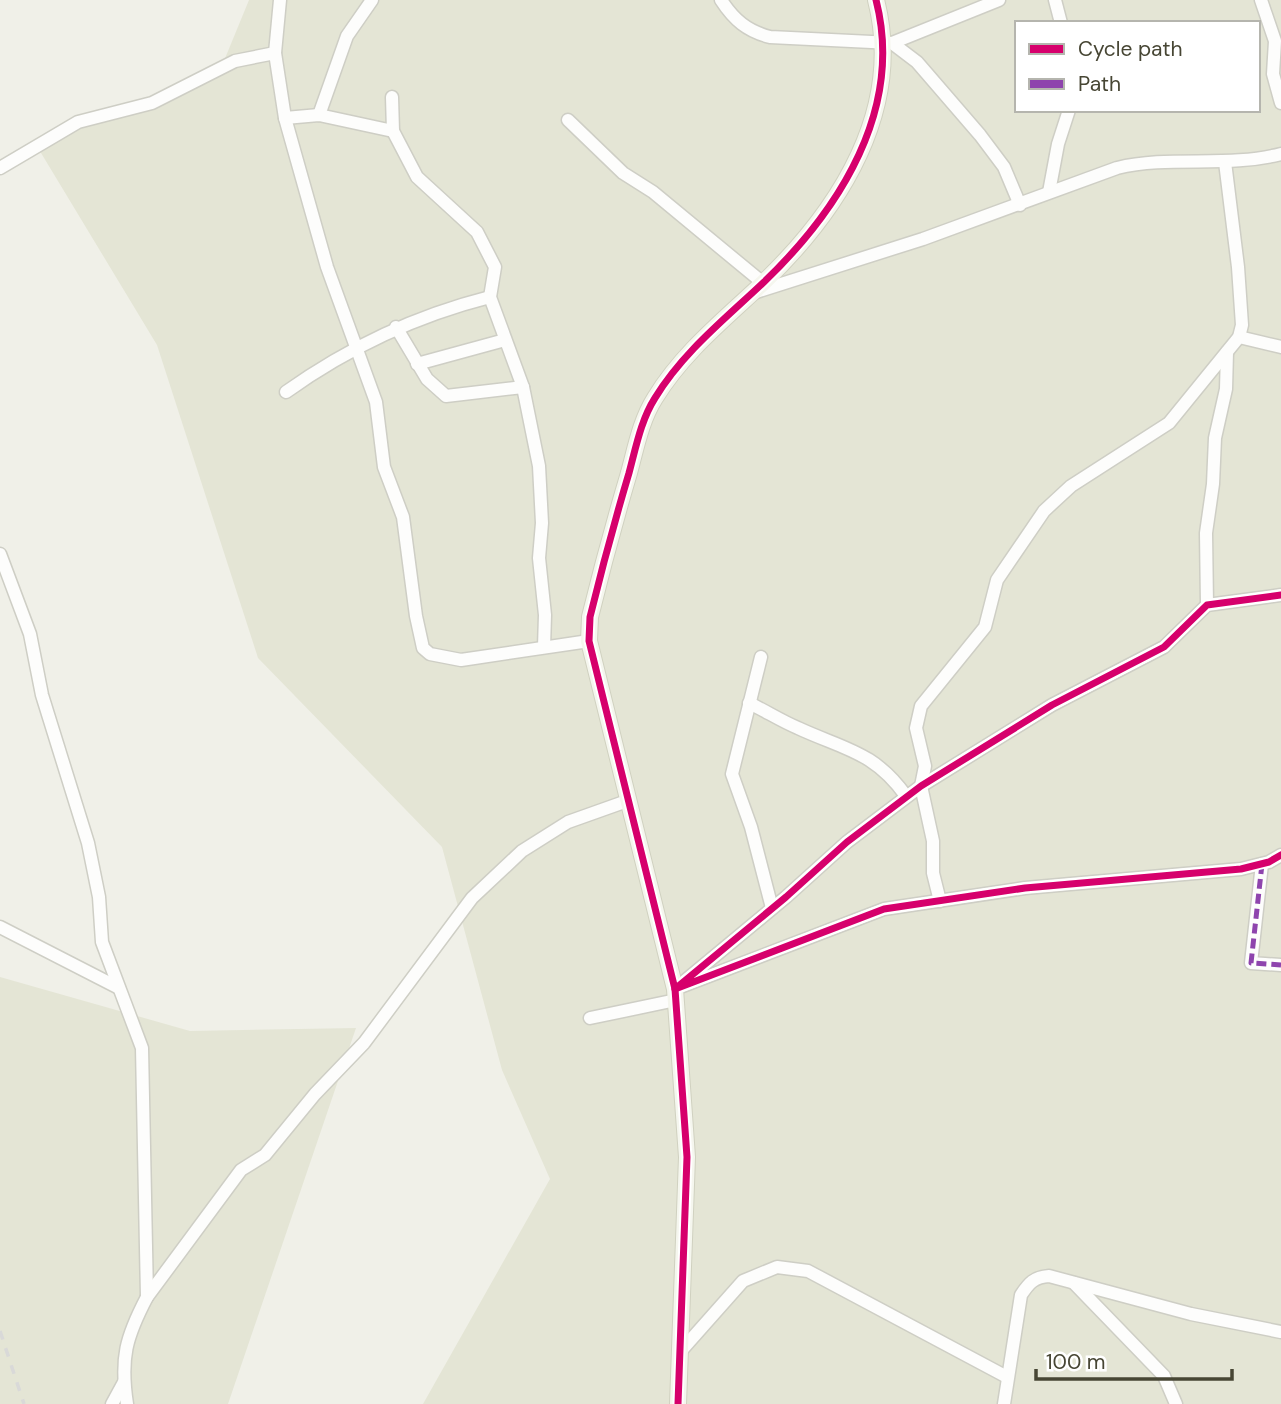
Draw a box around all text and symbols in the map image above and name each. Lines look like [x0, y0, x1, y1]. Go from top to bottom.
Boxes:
legend [1015, 21, 1260, 112]
text: Cycle path [1078, 35, 1183, 63]
text: Path [1078, 70, 1121, 98]
scale bar [1036, 1338, 1232, 1382]
text: 100 m [1046, 1348, 1106, 1376]

